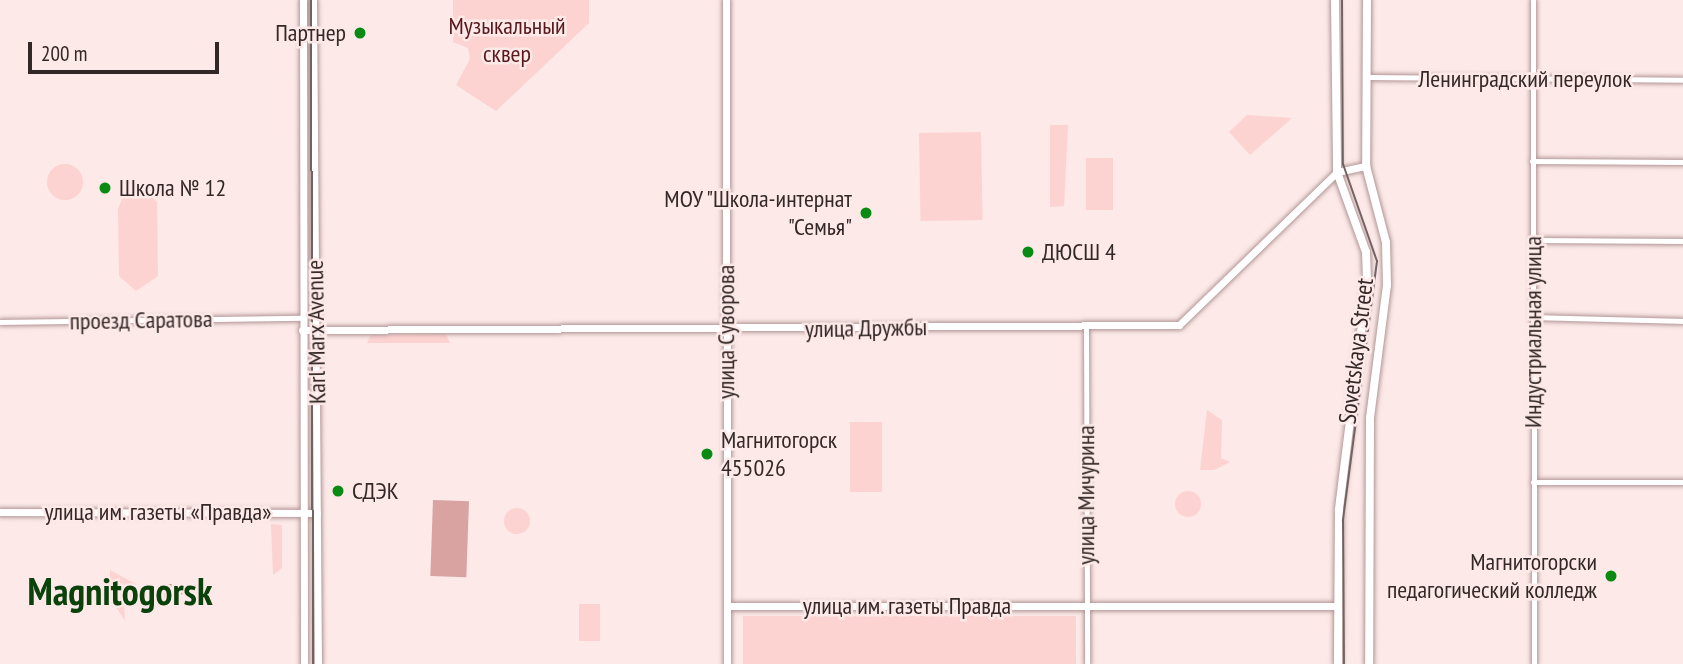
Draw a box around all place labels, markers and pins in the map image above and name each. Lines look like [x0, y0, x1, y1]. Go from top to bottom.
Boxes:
place label: Партнер [275, 19, 346, 47]
marker: Партнер [352, 25, 368, 41]
place label: Школа № 12 [119, 174, 226, 202]
marker: Школа № 12 [97, 180, 113, 196]
place label: МОУ "Школа-интернат "Семья" [662, 185, 852, 241]
marker: МОУ "Школа-интернат "Семья" [858, 205, 874, 221]
place label: ДЮСШ 4 [1042, 238, 1116, 266]
marker: ДЮСШ 4 [1020, 244, 1036, 260]
place label: Магнитогорск 455026 [721, 426, 837, 482]
marker: Магнитогорск 455026 [699, 446, 715, 462]
place label: СДЭК [352, 477, 399, 505]
marker: СДЭК [330, 483, 346, 499]
place label: Магнитогорски педагогический колледж [1387, 548, 1597, 604]
marker: Магнитогорски педагогический колледж [1603, 568, 1619, 584]

